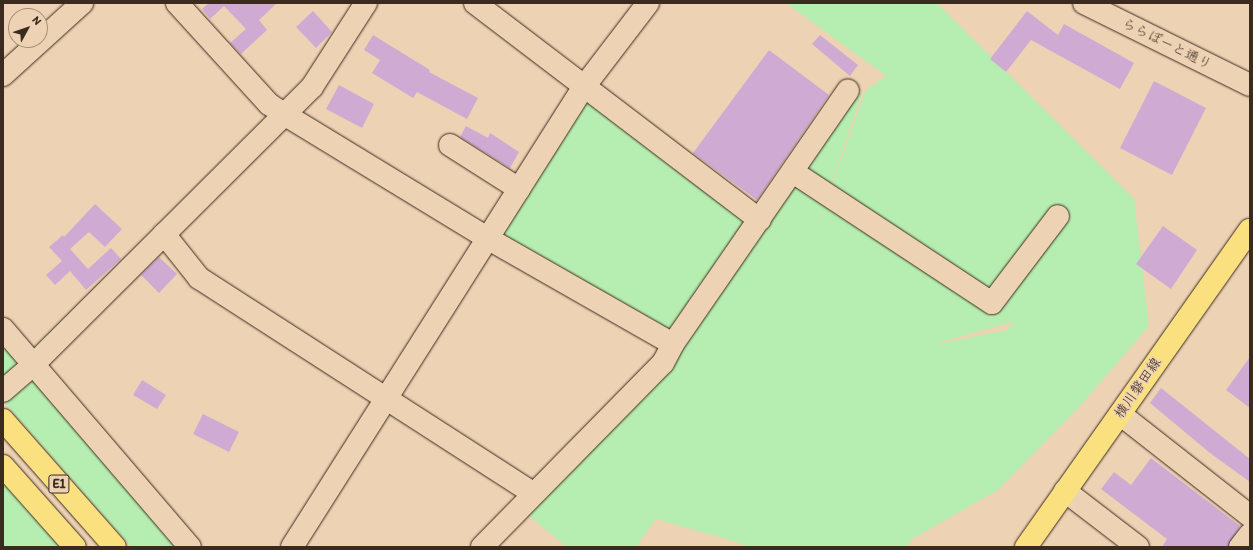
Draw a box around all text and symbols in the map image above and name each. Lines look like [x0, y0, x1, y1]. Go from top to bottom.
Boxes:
north arrow [8, 8, 48, 48]
text: N [29, 14, 44, 28]
street label: ららぽーと通り [1120, 15, 1214, 73]
street label: 横川磐田線 [1111, 355, 1165, 421]
road number: E1 [48, 473, 70, 495]

